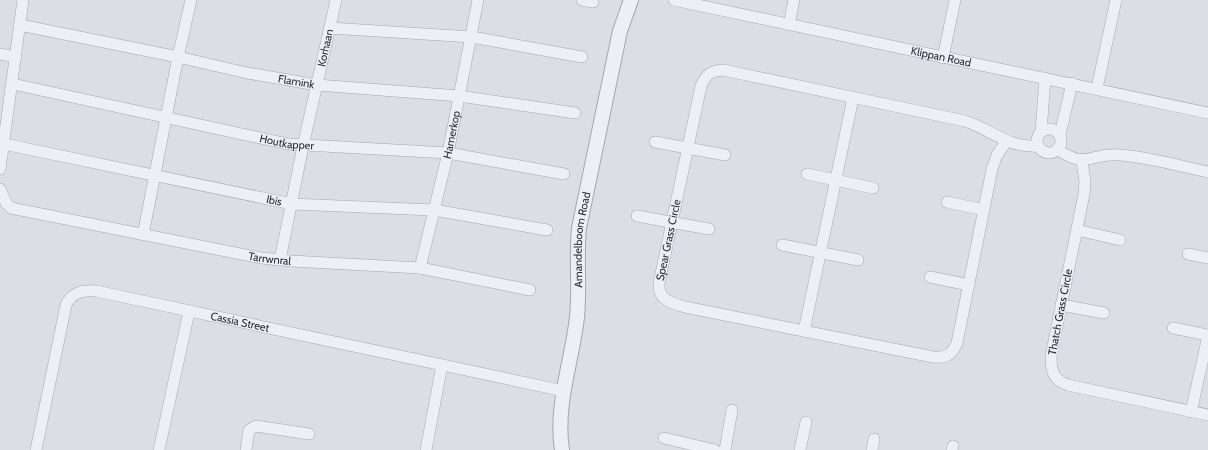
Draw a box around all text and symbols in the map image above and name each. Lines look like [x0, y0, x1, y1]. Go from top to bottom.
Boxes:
street label: Korhaan [314, 28, 336, 68]
street label: Klippan Road [910, 43, 973, 70]
street label: Flamink [277, 71, 316, 91]
street label: Hamerkop [440, 110, 463, 160]
street label: Houtkapper [258, 131, 315, 152]
street label: Amandelboom Road [571, 191, 593, 288]
street label: Ibis [265, 192, 284, 209]
street label: Spear Grass Circle [653, 197, 684, 282]
street label: Tarrwnral [247, 249, 292, 268]
street label: Thatch Grass Circle [1045, 267, 1075, 356]
street label: Cassia Street [209, 309, 271, 335]

